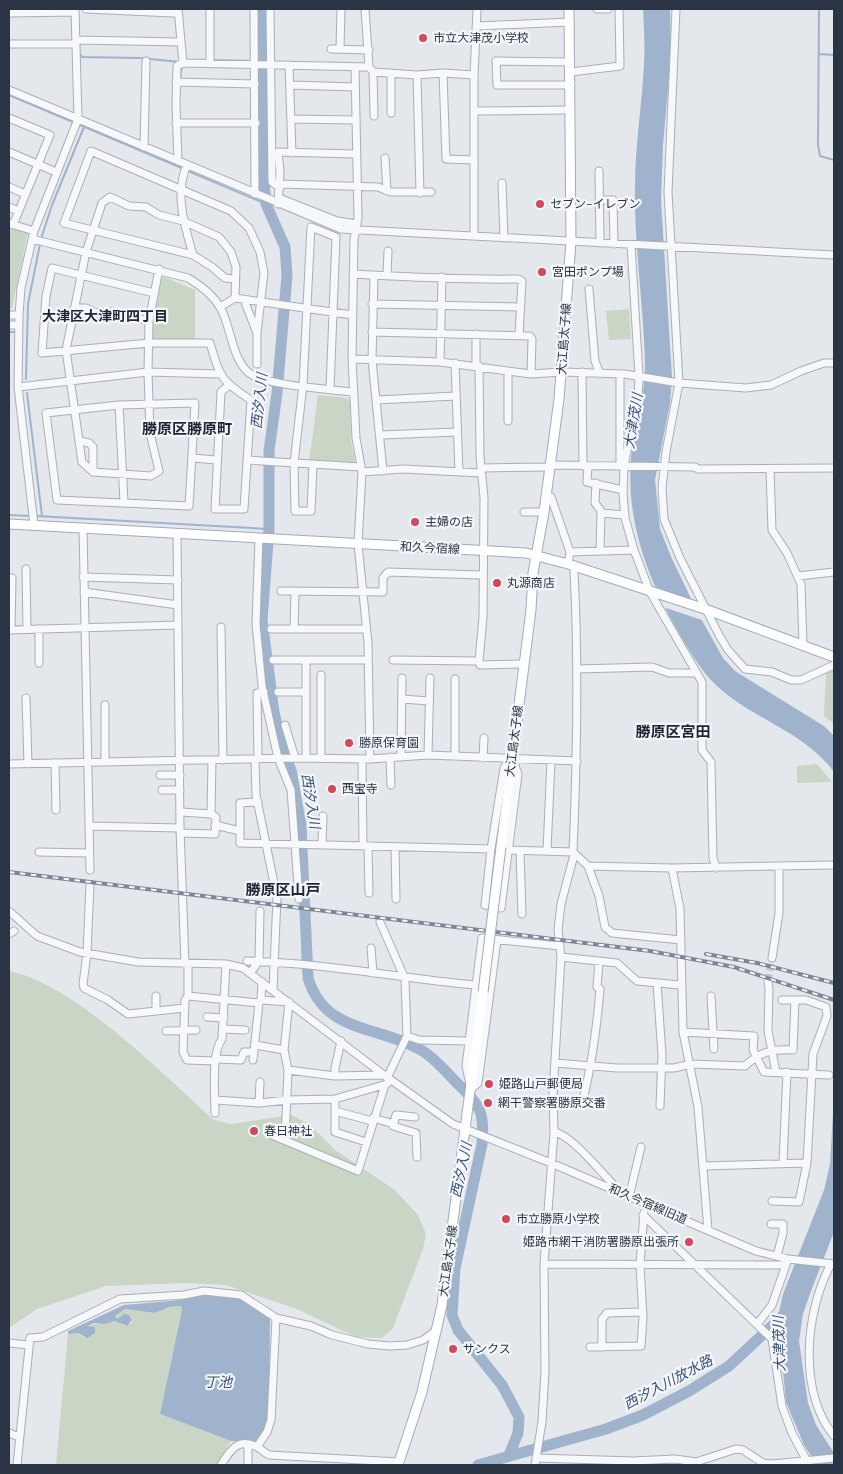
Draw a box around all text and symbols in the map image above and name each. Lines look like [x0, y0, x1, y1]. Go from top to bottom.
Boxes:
place label: 市立大津茂小学校 [433, 30, 529, 46]
marker: 市立大津茂小学校 [417, 32, 429, 44]
place label: セブン-イレブン [550, 196, 641, 212]
marker: セブン-イレブン [534, 198, 546, 210]
place label: 宮田ポンプ場 [552, 264, 624, 280]
marker: 宮田ポンプ場 [536, 266, 548, 278]
street label: 大江島太子線 [554, 303, 574, 375]
district label: 大津区大津町四丁目 [42, 307, 168, 325]
water label: 西汐入川 [247, 370, 271, 430]
water label: 大津茂川 [620, 390, 647, 450]
district label: 勝原区勝原町 [142, 419, 232, 439]
place label: 主婦の店 [425, 514, 473, 530]
marker: 主婦の店 [409, 516, 421, 528]
street label: 和久今宿線 [400, 538, 460, 558]
place label: 丸源商店 [507, 575, 555, 591]
marker: 丸源商店 [491, 577, 503, 589]
street label: 大江島太子線 [502, 704, 526, 778]
district label: 勝原区宮田 [635, 722, 711, 742]
place label: 勝原保育園 [359, 735, 419, 751]
marker: 勝原保育園 [343, 737, 355, 749]
water label: 西汐入川 [298, 772, 325, 832]
place label: 西宝寺 [342, 781, 378, 797]
marker: 西宝寺 [326, 783, 338, 795]
district label: 勝原区山戸 [245, 880, 321, 900]
place label: 姫路山戸郵便局 [499, 1076, 583, 1092]
marker: 姫路山戸郵便局 [483, 1078, 495, 1090]
place label: 網干警察署勝原交番 [498, 1095, 606, 1111]
marker: 網干警察署勝原交番 [482, 1097, 494, 1109]
place label: 春日神社 [264, 1123, 312, 1139]
marker: 春日神社 [248, 1125, 260, 1137]
water label: 西汐入川 [446, 1139, 476, 1199]
street label: 和久今宿線旧道 [606, 1180, 690, 1228]
place label: 市立勝原小学校 [516, 1211, 600, 1227]
marker: 市立勝原小学校 [500, 1213, 512, 1225]
street label: 大江島太子線 [435, 1224, 461, 1298]
place label: 姫路市網干消防署勝原出張所 [523, 1234, 679, 1250]
marker: 姫路市網干消防署勝原出張所 [683, 1236, 695, 1248]
water label: 大津茂川 [769, 1314, 789, 1372]
place label: サンクス [463, 1341, 511, 1357]
marker: サンクス [447, 1343, 459, 1355]
water label: 西汐入川放水路 [621, 1351, 716, 1413]
water label: 丁池 [204, 1373, 234, 1391]

